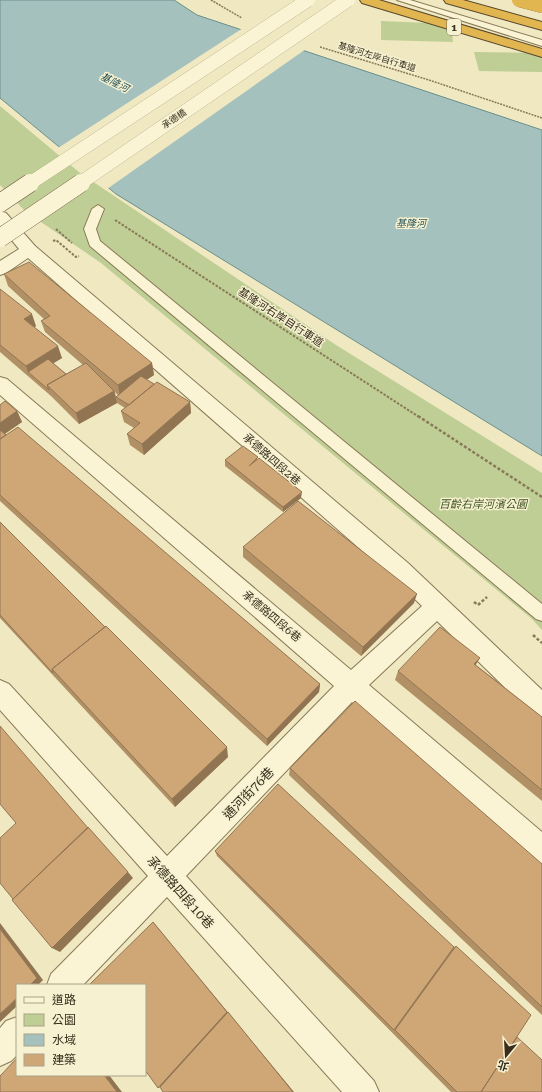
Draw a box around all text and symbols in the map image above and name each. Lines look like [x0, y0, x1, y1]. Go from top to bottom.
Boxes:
road number: 1 [447, 19, 461, 35]
street label: 基隆河左岸自行車道 [337, 40, 417, 74]
water label: 基隆河 [99, 71, 132, 95]
street label: 承德橋 [159, 106, 188, 131]
water label: 基隆河 [396, 218, 428, 229]
street label: 基隆河右岸自行車道 [236, 285, 326, 350]
street label: 承德路四段2巷 [240, 431, 303, 488]
park label: 百齡右岸河濱公園 [439, 498, 529, 511]
street label: 承德路四段6巷 [240, 588, 304, 645]
street label: 通河街76巷 [220, 764, 277, 822]
street label: 承德路四段10巷 [144, 853, 217, 932]
legend [16, 984, 146, 1076]
text: 道路 [52, 993, 76, 1007]
text: 公園 [52, 1013, 76, 1027]
text: 水域 [52, 1033, 76, 1047]
north arrow [486, 1036, 526, 1076]
text: 建築 [52, 1053, 76, 1067]
text: 北 [496, 1057, 510, 1073]

